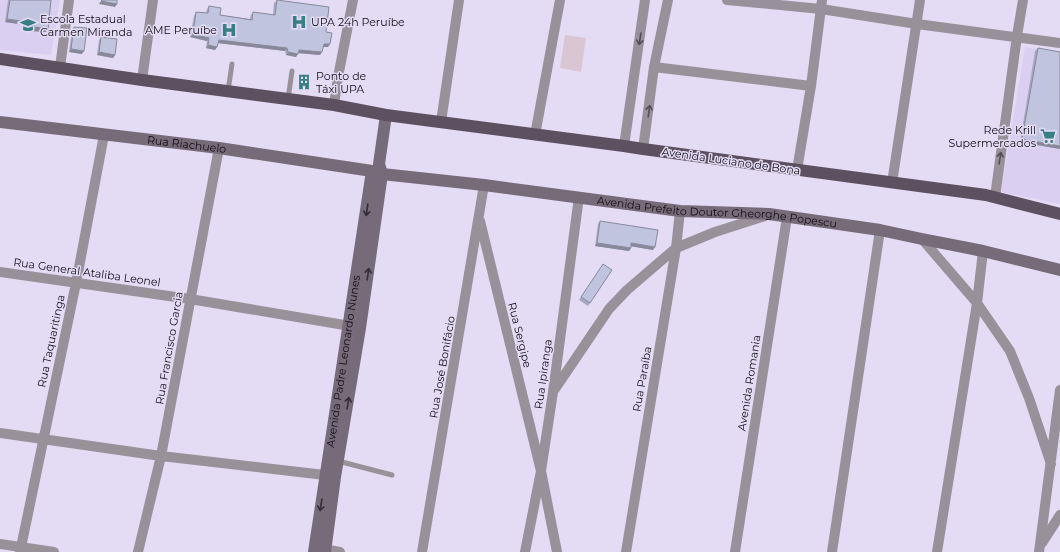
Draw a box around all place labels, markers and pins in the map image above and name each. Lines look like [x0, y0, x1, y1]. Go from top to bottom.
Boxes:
place label: Escola Estadual Carmen Miranda [40, 12, 132, 39]
hospital icon: UPA 24h Peruíbe [290, 13, 308, 31]
place label: UPA 24h Peruíbe [311, 15, 405, 29]
school or university icon: Escola Estadual Carmen Miranda [19, 16, 37, 34]
hospital icon: AME Peruíbe [220, 21, 238, 39]
place label: AME Peruíbe [145, 23, 217, 37]
place label: Ponto de Táxi UPA [316, 69, 367, 96]
building icon: Ponto de Táxi UPA [295, 73, 313, 91]
place label: Rede Krill Supermercados [948, 123, 1037, 150]
supermarket icon: Rede Krill Supermercados [1039, 127, 1057, 145]

